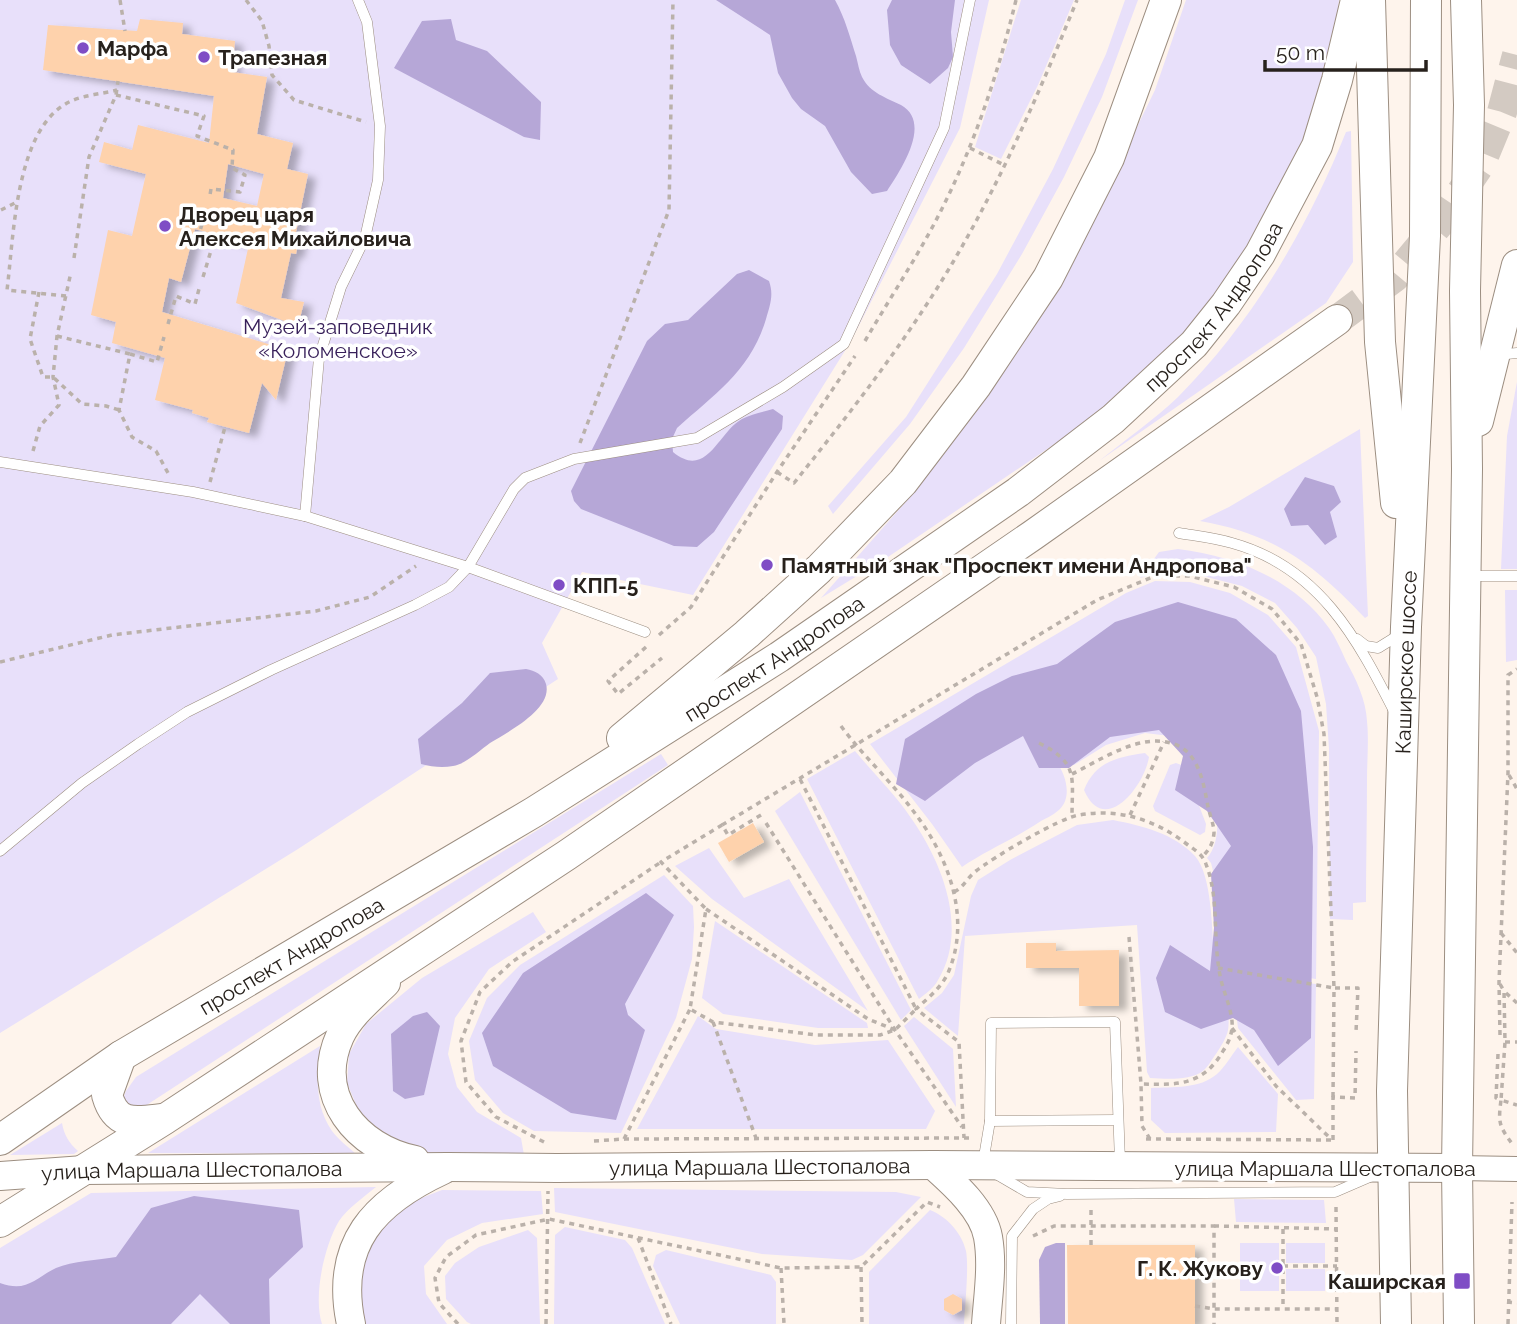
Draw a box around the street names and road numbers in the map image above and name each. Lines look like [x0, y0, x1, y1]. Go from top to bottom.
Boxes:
street label: проспект Андропова [1139, 217, 1287, 396]
street label: Каширское шоссе [1390, 570, 1421, 754]
street label: проспект Андропова [679, 590, 869, 726]
street label: проспект Андропова [194, 891, 388, 1020]
street label: улица Маршала Шестопалова [609, 1153, 911, 1180]
street label: улица Маршала Шестопалова [40, 1155, 343, 1186]
street label: улица Маршала Шестопалова [1174, 1156, 1476, 1181]

